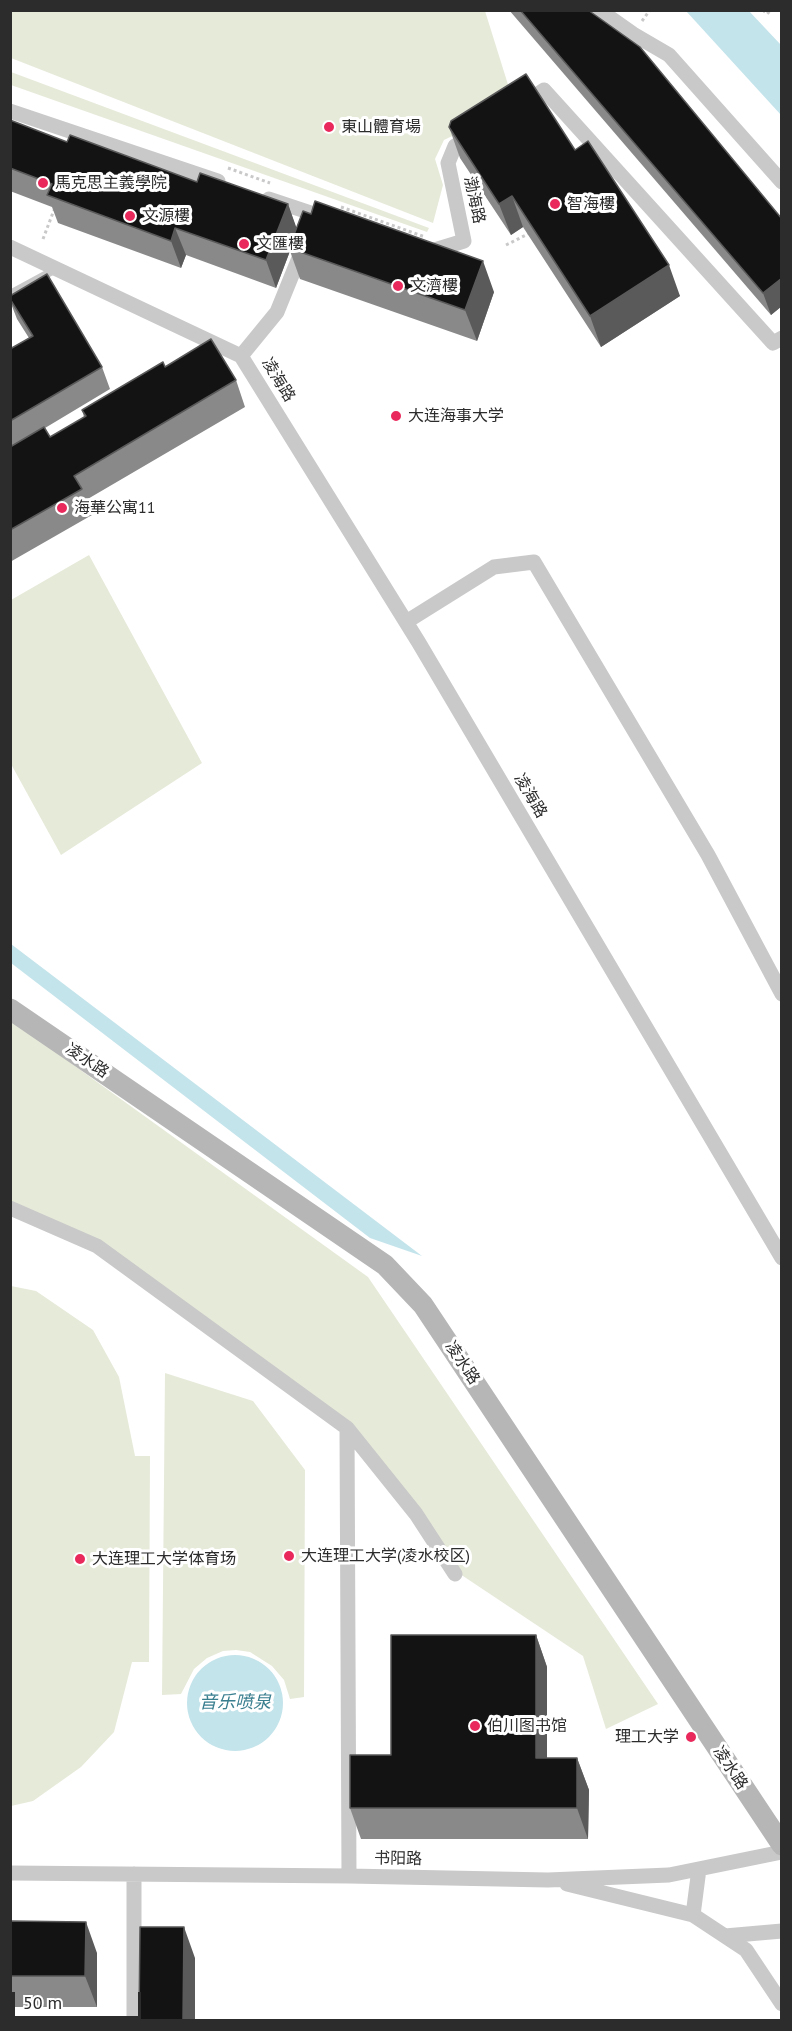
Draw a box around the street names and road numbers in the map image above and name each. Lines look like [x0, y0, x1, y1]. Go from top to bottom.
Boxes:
street label: 渤海路 [460, 175, 488, 225]
street label: 凌海路 [257, 355, 299, 405]
street label: 凌海路 [509, 770, 551, 822]
street label: 凌水路 [62, 1040, 112, 1082]
street label: 凌水路 [441, 1338, 483, 1388]
street label: 凌水路 [709, 1743, 751, 1793]
street label: 书阳路 [374, 1849, 422, 1869]

